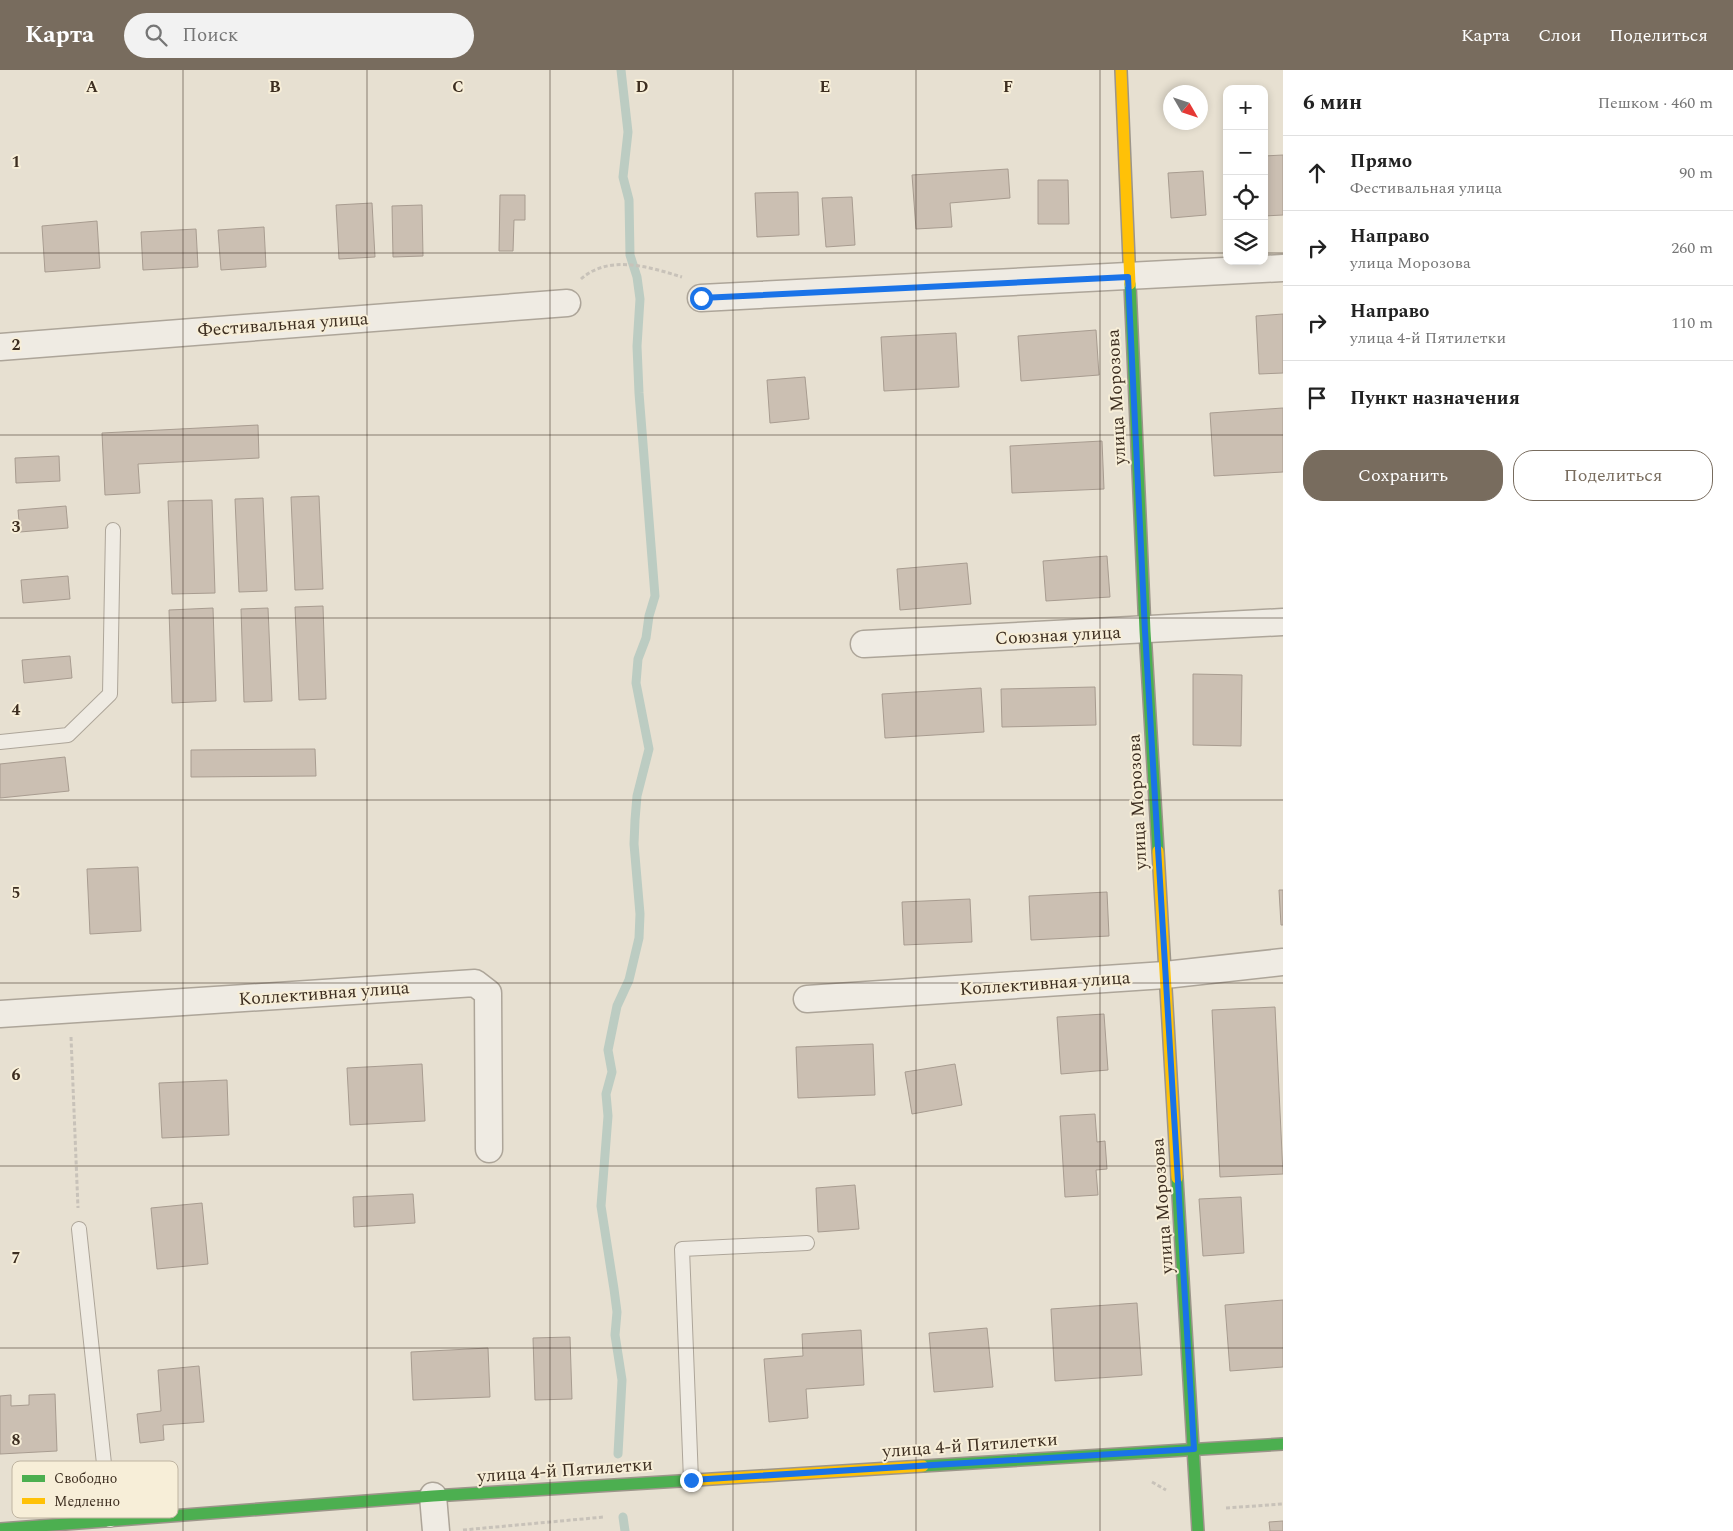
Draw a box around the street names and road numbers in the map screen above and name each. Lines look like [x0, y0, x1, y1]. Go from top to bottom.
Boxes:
street label: Фестивальная улица [197, 305, 370, 344]
street label: улица Морозова [1099, 328, 1134, 467]
street label: Союзная улица [994, 619, 1122, 652]
street label: улица Морозова [1120, 733, 1155, 872]
street label: Коллективная улица [959, 964, 1132, 1003]
street label: Коллективная улица [238, 974, 411, 1013]
street label: улица Морозова [1144, 1137, 1181, 1276]
street label: улица 4-й Пятилетки [881, 1426, 1059, 1465]
street label: улица 4-й Пятилетки [476, 1451, 654, 1490]

